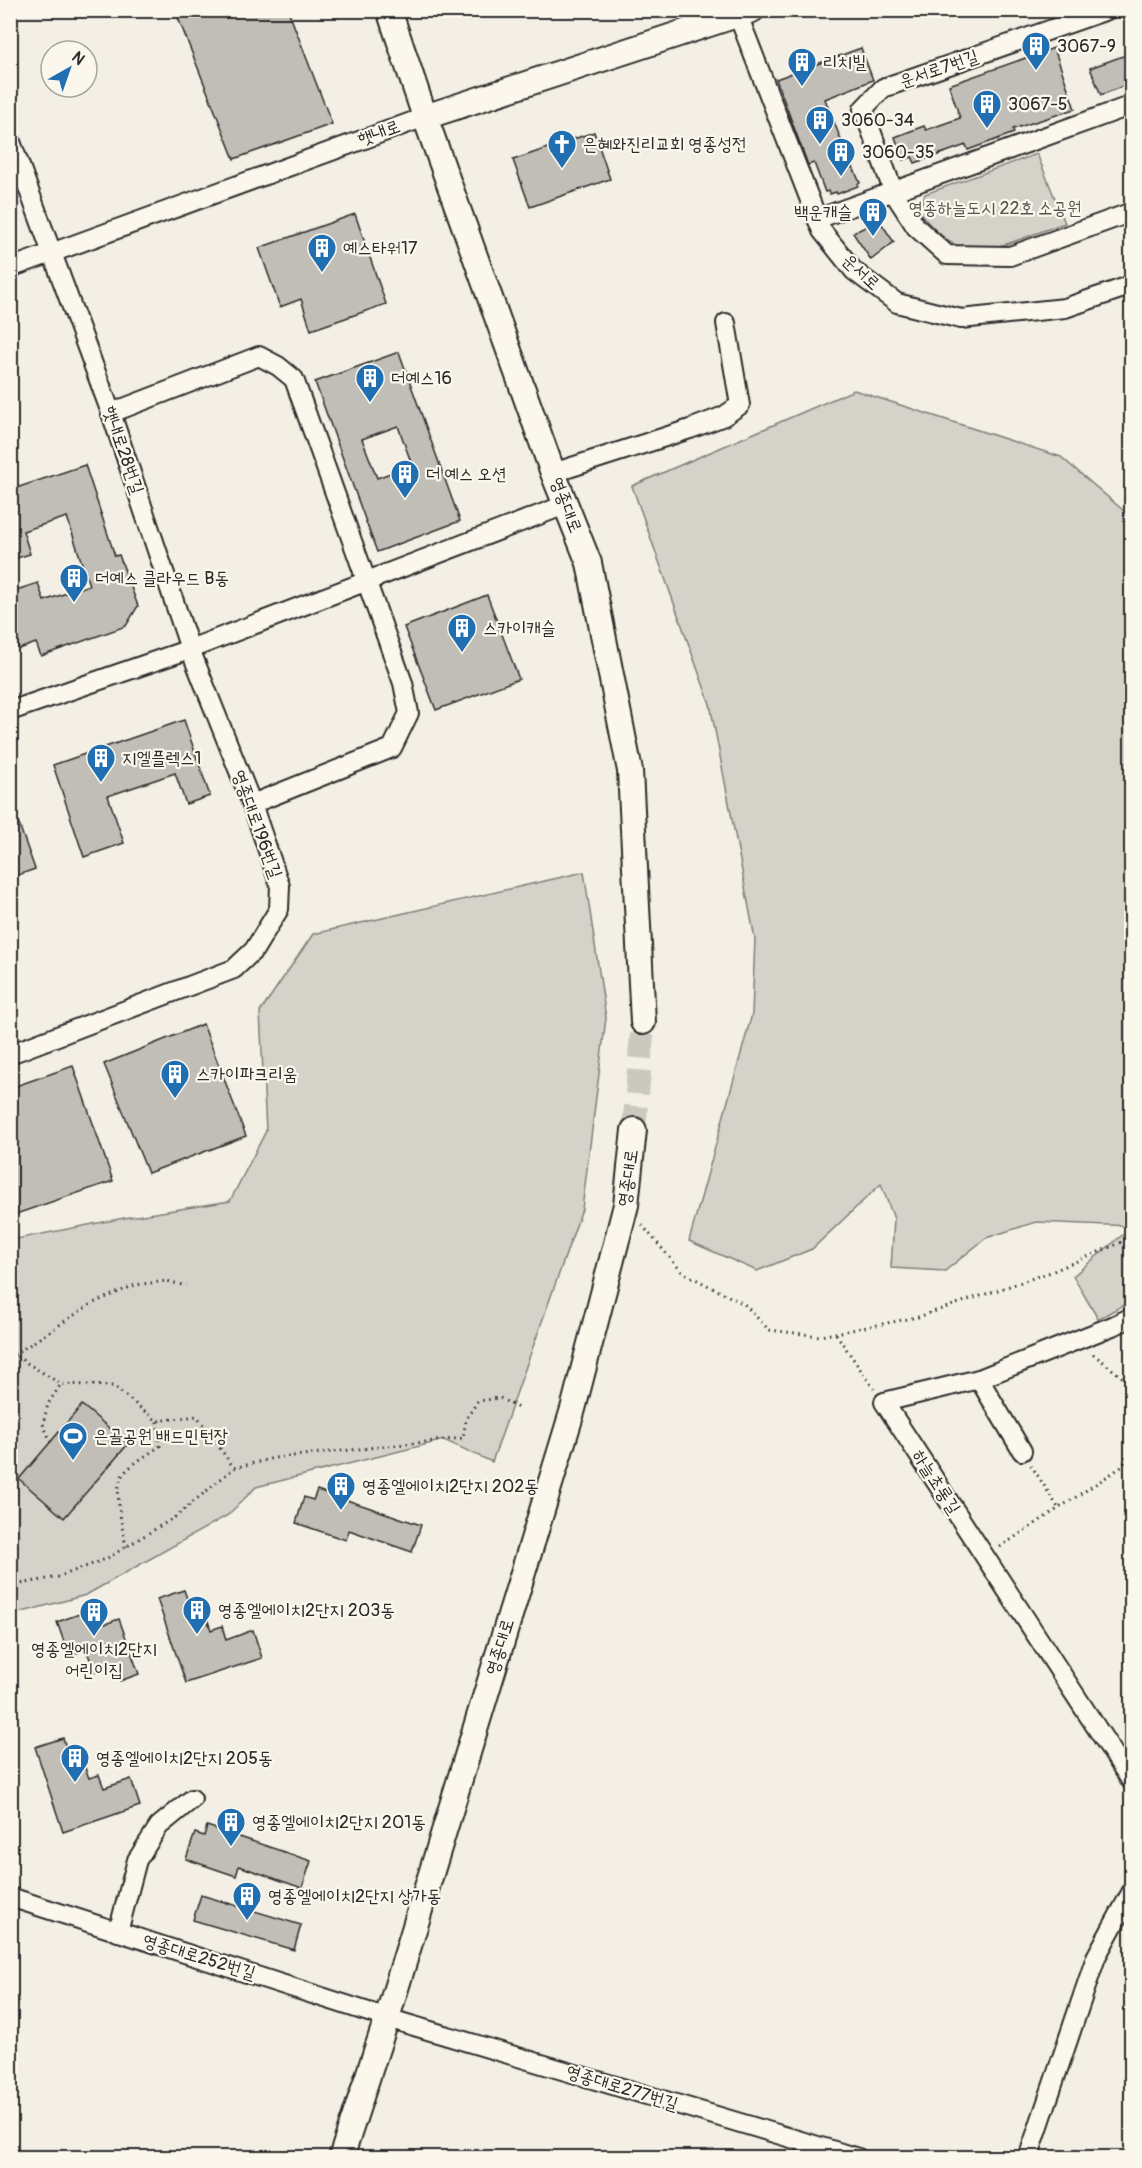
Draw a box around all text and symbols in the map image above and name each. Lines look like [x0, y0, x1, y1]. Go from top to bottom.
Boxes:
building icon: 3067-9 [1020, 30, 1052, 72]
place label: 3067-9 [1057, 35, 1116, 58]
north arrow [39, 39, 99, 99]
street label: 운서로7번길 [897, 45, 982, 93]
building icon: 리치빌 [786, 46, 818, 88]
text: N [67, 47, 89, 70]
place label: 리치빌 [823, 51, 867, 74]
building icon: 3067-5 [971, 88, 1003, 130]
place label: 3067-5 [1008, 93, 1068, 116]
building icon: 3060-34 [804, 104, 836, 146]
place label: 3060-34 [841, 109, 915, 132]
street label: 햇내로 [355, 115, 403, 151]
church icon: 은혜와진리교회 영종성전 [546, 128, 578, 170]
place label: 은혜와진리교회 영종성전 [583, 133, 746, 156]
building icon: 3060-35 [825, 136, 857, 178]
place label: 3060-35 [862, 141, 935, 164]
building icon: 백운캐슬 [857, 196, 889, 238]
park label: 영종하늘도시 22호 소공원 [909, 197, 1081, 220]
place label: 백운캐슬 [794, 201, 852, 224]
building icon: 예스타워17 [306, 232, 338, 274]
place label: 예스타워17 [343, 237, 418, 260]
street label: 운서로 [837, 249, 885, 295]
building icon: 더예스16 [354, 362, 386, 404]
place label: 더예스16 [391, 367, 452, 390]
street label: 햇내로28번길 [97, 403, 149, 498]
building icon: 더 예스 오션 [389, 458, 421, 500]
place label: 더 예스 오션 [426, 463, 506, 486]
street label: 영종대로 [545, 474, 587, 536]
building icon: 더예스 클라우드 B동 [58, 562, 90, 604]
place label: 더예스 클라우드 B동 [95, 567, 229, 590]
building icon: 스카이캐슬 [446, 612, 478, 654]
place label: 스카이캐슬 [483, 617, 555, 640]
building icon: 지엘플렉스1 [85, 742, 117, 784]
place label: 지엘플렉스1 [122, 747, 201, 770]
street label: 영종대로196번길 [227, 767, 287, 882]
building icon: 스카이파크리움 [159, 1058, 191, 1100]
place label: 스카이파크리움 [196, 1063, 297, 1086]
street label: 영종대로 [613, 1148, 643, 1208]
sports icon: 은골공원 배드민턴장 [57, 1420, 89, 1462]
place label: 은골공원 배드민턴장 [94, 1425, 228, 1448]
street label: 하늘초롱길 [907, 1445, 966, 1519]
building icon: 영종엘에이치2단지 202동 [325, 1470, 357, 1512]
place label: 영종엘에이치2단지 202동 [362, 1475, 539, 1498]
building icon: 영종엘에이치2단지 203동 [181, 1594, 213, 1636]
building icon: 영종엘에이치2단지 어린이집 [78, 1596, 110, 1638]
place label: 영종엘에이치2단지 203동 [218, 1599, 395, 1622]
street label: 영종대로 [481, 1616, 519, 1678]
place label: 영종엘에이치2단지 어린이집 [31, 1638, 157, 1682]
building icon: 영종엘에이치2단지 205동 [59, 1742, 91, 1784]
place label: 영종엘에이치2단지 205동 [96, 1747, 272, 1770]
building icon: 영종엘에이치2단지 201동 [215, 1806, 247, 1848]
place label: 영종엘에이치2단지 201동 [252, 1811, 426, 1834]
building icon: 영종엘에이치2단지 상가동 [231, 1880, 263, 1922]
place label: 영종엘에이치2단지 상가동 [268, 1885, 441, 1908]
street label: 영종대로252번길 [140, 1929, 259, 1985]
street label: 영종대로277번길 [563, 2060, 681, 2116]

